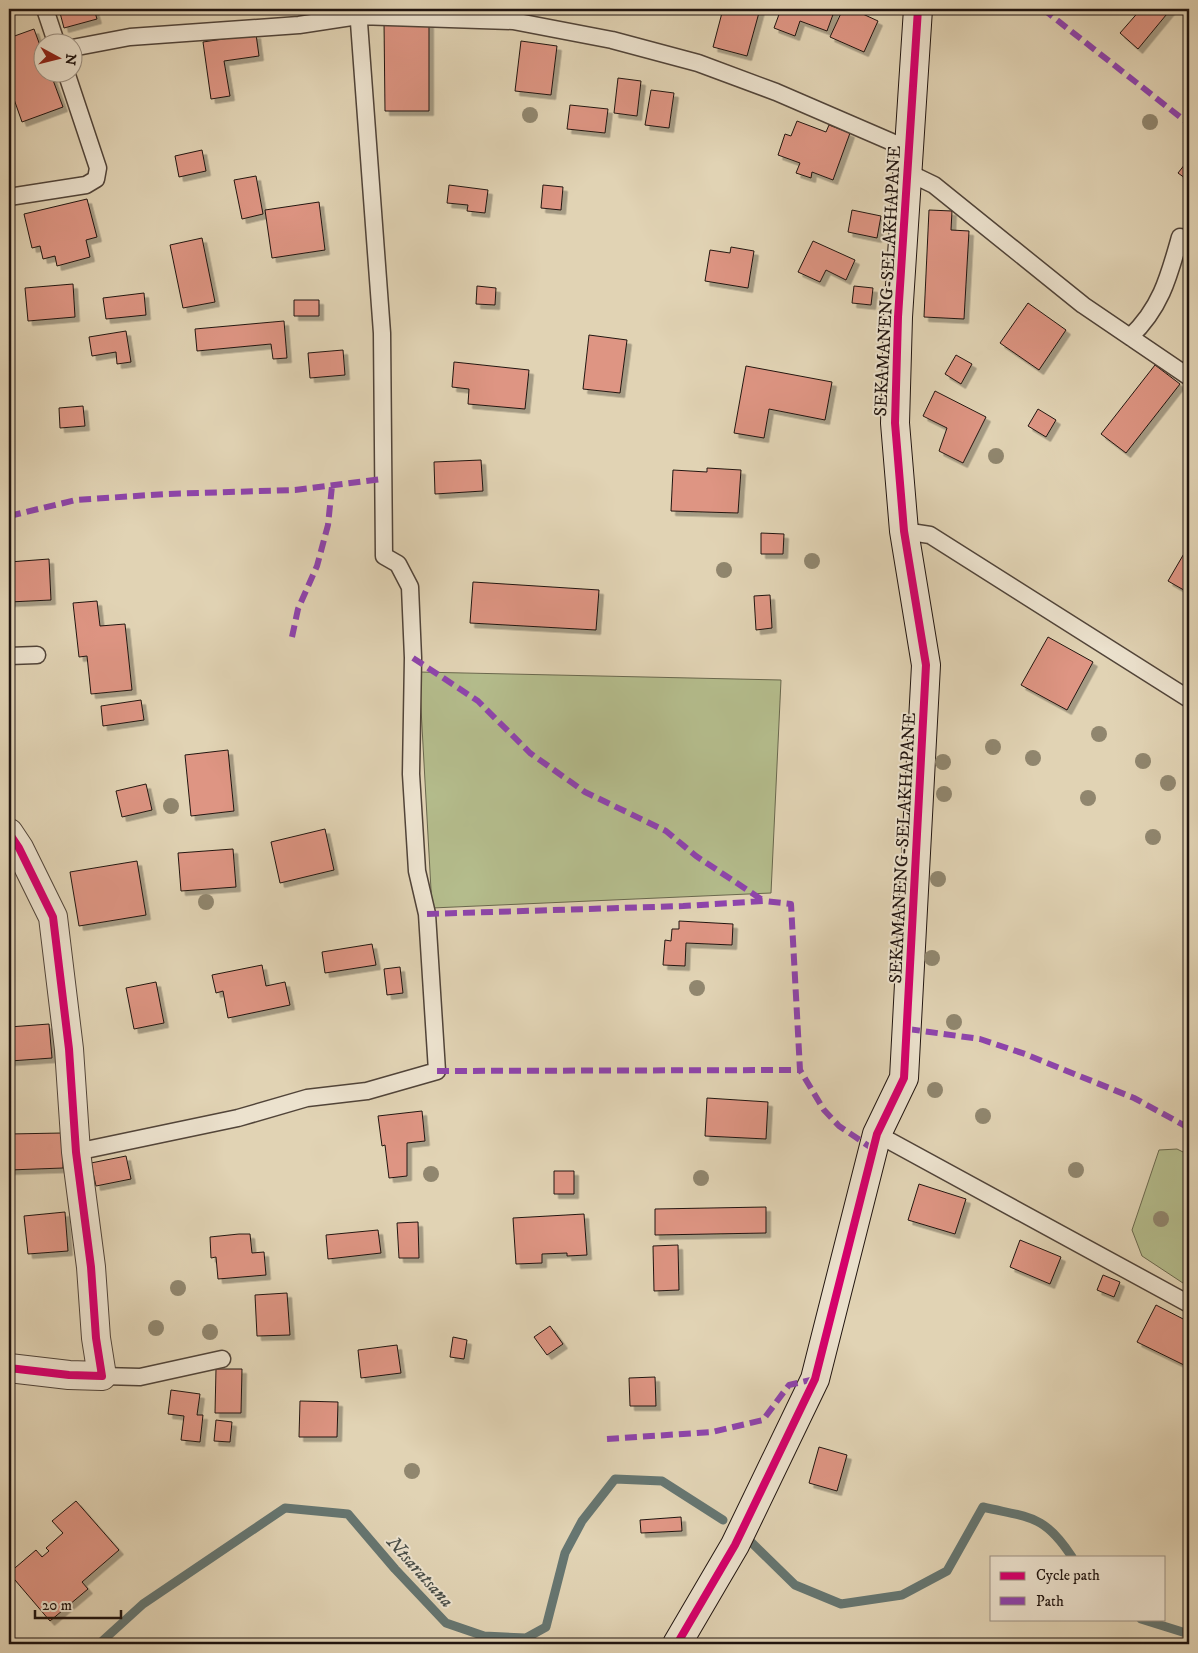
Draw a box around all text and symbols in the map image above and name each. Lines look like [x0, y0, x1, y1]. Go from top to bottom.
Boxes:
north arrow [32, 32, 82, 82]
text: N [60, 53, 80, 67]
street label: SEKAMANENG-SELAKHAPANE [870, 145, 906, 417]
street label: SEKAMANENG-SELAKHAPANE [885, 712, 921, 984]
water label: Ntsaratsana [381, 1531, 458, 1613]
legend [990, 1556, 1166, 1620]
text: Cycle path [1036, 1566, 1100, 1585]
scale bar [35, 1588, 121, 1620]
text: Path [1036, 1592, 1064, 1611]
text: 20 m [42, 1596, 72, 1615]

